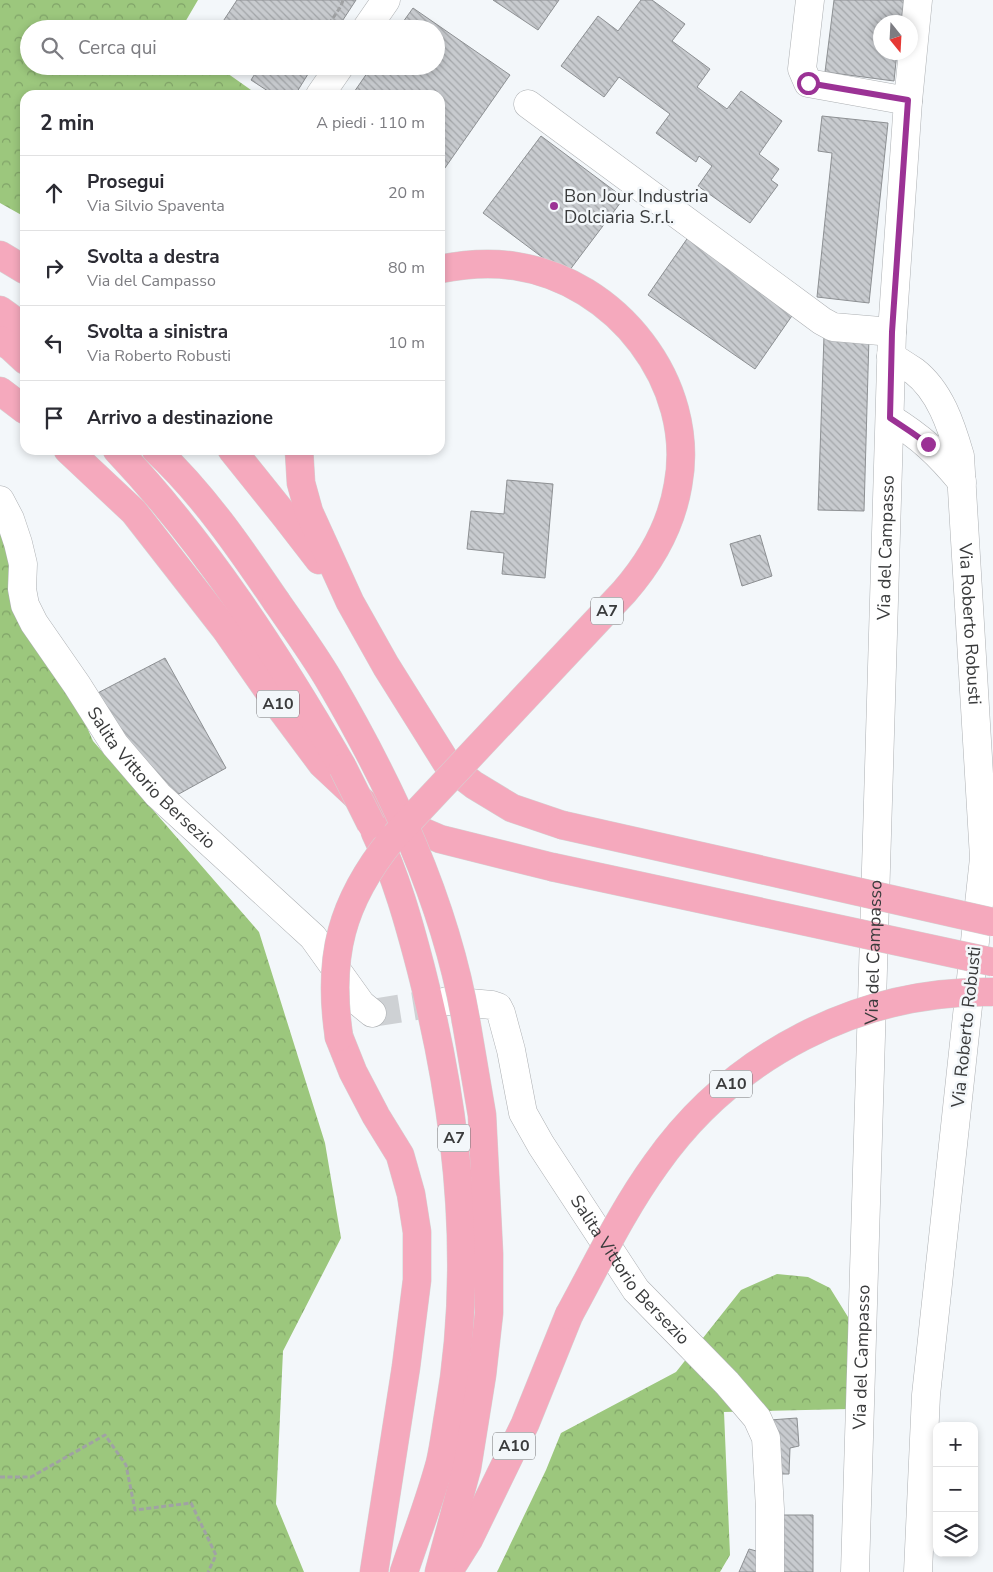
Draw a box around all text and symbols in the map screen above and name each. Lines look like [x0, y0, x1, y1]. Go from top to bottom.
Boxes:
north arrow [873, 15, 918, 60]
search box [20, 20, 445, 75]
icon: search [38, 34, 66, 62]
text: Cerca qui [78, 35, 157, 61]
route start [797, 72, 820, 95]
text: 2 min [40, 109, 94, 137]
text: A piedi · 110 m [316, 112, 425, 134]
text: Prosegui [87, 169, 164, 195]
icon: ahead [40, 179, 68, 207]
text: 20 m [388, 182, 425, 204]
place label: Bon Jour Industria Dolciaria S.r.l. [564, 184, 709, 229]
text: Via Silvio Spaventa [87, 195, 225, 217]
marker: Bon Jour Industria Dolciaria S.r.l. [548, 200, 560, 212]
text: Svolta a destra [87, 244, 220, 270]
icon: right [40, 254, 68, 282]
text: 80 m [388, 257, 425, 279]
text: Via del Campasso [87, 270, 216, 292]
text: Svolta a sinistra [87, 319, 228, 345]
icon: left [40, 329, 68, 357]
text: 10 m [388, 332, 425, 354]
text: Via Roberto Robusti [87, 345, 231, 367]
icon: arrive [40, 404, 68, 432]
text: Arrivo a destinazione [87, 405, 273, 431]
route end [917, 433, 940, 456]
street label: Via del Campasso [871, 475, 900, 621]
street label: Via Roberto Robusti [953, 541, 987, 706]
road number: A7 [591, 598, 623, 624]
road number: A10 [257, 691, 299, 718]
street label: Salita Vittorio Bersezio [82, 702, 221, 854]
street label: Via del Campasso [859, 879, 888, 1026]
street label: Via Roberto Robusti [945, 945, 986, 1110]
road number: A10 [710, 1070, 752, 1098]
road number: A7 [438, 1124, 470, 1152]
street label: Salita Vittorio Bersezio [565, 1190, 695, 1350]
street label: Via del Campasso [847, 1284, 876, 1431]
map controls [933, 1422, 978, 1557]
button: + [933, 1422, 978, 1467]
road number: A10 [493, 1432, 535, 1460]
button: − [933, 1467, 978, 1512]
button: layers [933, 1512, 978, 1557]

